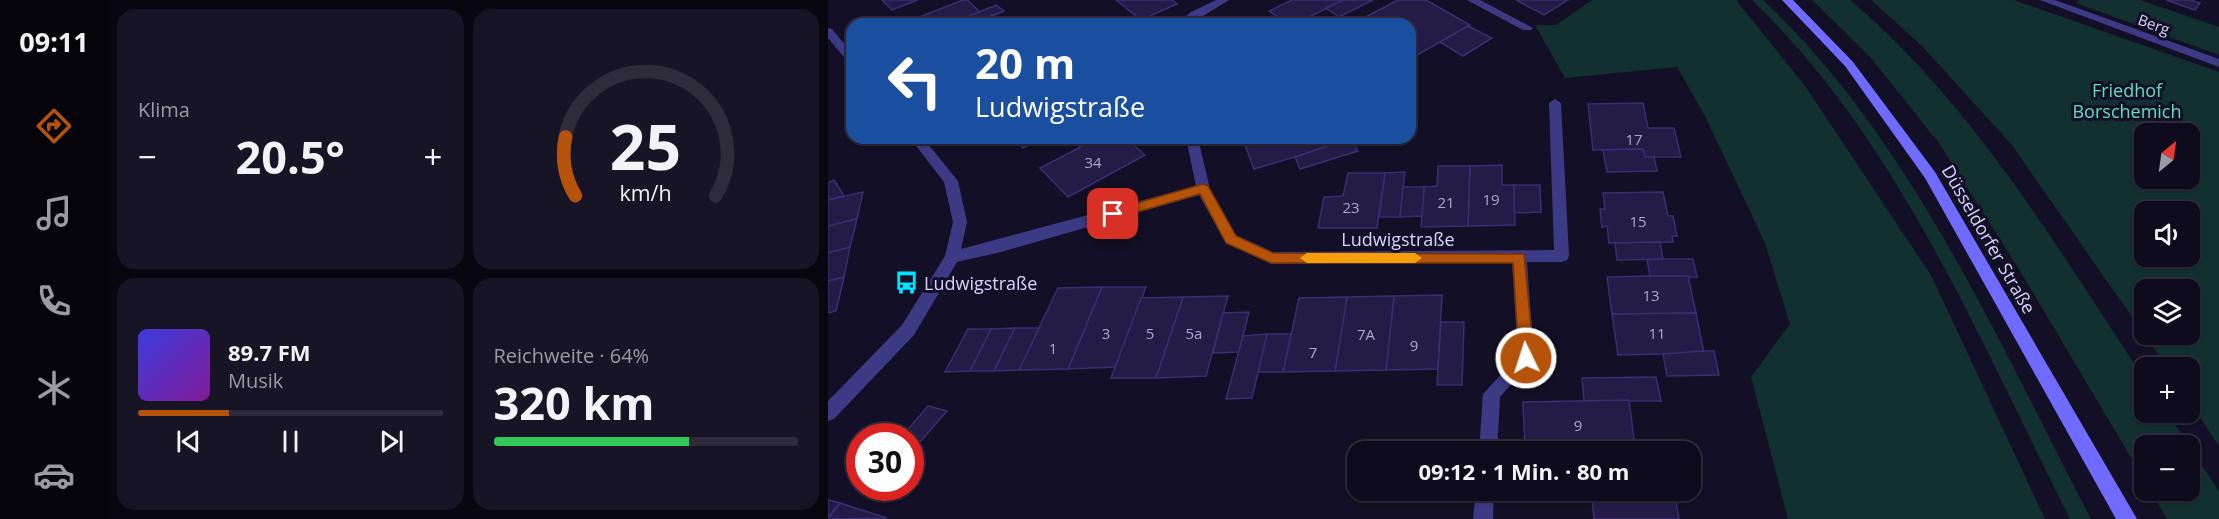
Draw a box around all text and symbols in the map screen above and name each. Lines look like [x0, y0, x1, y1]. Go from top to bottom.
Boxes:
street label: Berg [2135, 9, 2173, 39]
text: 09:11 [19, 23, 89, 60]
text: 20 m [975, 34, 1075, 91]
icon: left [876, 42, 954, 120]
park label: Friedhof Borschemich [2072, 78, 2182, 123]
text: Ludwigstraße [975, 88, 1145, 125]
text: Klima [138, 96, 190, 123]
text: 25 [610, 103, 681, 188]
icon: directions [33, 105, 75, 147]
north arrow [2134, 123, 2200, 189]
map controls [2134, 123, 2200, 501]
text: 20.5° [236, 126, 345, 187]
house number: 17 [1625, 129, 1643, 149]
text: − [138, 134, 157, 179]
text: + [424, 134, 442, 179]
house number: 34 [1084, 152, 1102, 172]
street label: Düsseldorfer Straße [1937, 160, 2041, 318]
text: km/h [620, 178, 672, 207]
pin [1087, 188, 1138, 239]
house number: 19 [1482, 189, 1500, 209]
icon: music [33, 192, 75, 234]
house number: 21 [1437, 192, 1455, 212]
icon: arrive [1096, 197, 1129, 230]
house number: 23 [1342, 197, 1360, 217]
button: sound [2134, 201, 2200, 267]
house number: 15 [1629, 211, 1647, 231]
street label: Ludwigstraße [1341, 227, 1455, 251]
bus stop icon: Ludwigstraße [893, 270, 919, 296]
place label: Ludwigstraße [924, 271, 1037, 295]
button: layers [2134, 279, 2200, 345]
icon: phone [33, 280, 75, 322]
house number: 13 [1642, 285, 1660, 305]
house number: 3 [1102, 323, 1110, 343]
house number: 5 [1146, 323, 1154, 343]
house number: 5a [1186, 323, 1202, 343]
house number: 11 [1648, 323, 1666, 343]
house number: 7A [1357, 324, 1376, 344]
position arrow [1494, 326, 1558, 390]
house number: 9 [1410, 335, 1418, 355]
text: 89.7 FM [228, 337, 311, 367]
house number: 1 [1049, 338, 1057, 358]
text: Reichweite · 64% [494, 342, 649, 369]
house number: 7 [1309, 342, 1317, 362]
button: + [2134, 357, 2200, 423]
icon: climate [33, 367, 75, 409]
text: Musik [228, 367, 283, 394]
text: 320 km [494, 372, 654, 433]
house number: 9 [1574, 415, 1582, 435]
speed limit sign: 30 [846, 423, 924, 501]
icon: previous [172, 425, 205, 458]
icon: pause [274, 425, 307, 458]
icon: next [375, 425, 408, 458]
button: − [2134, 435, 2200, 501]
icon: car [33, 454, 75, 496]
text: 09:12 · 1 Min. · 80 m [1419, 456, 1629, 486]

